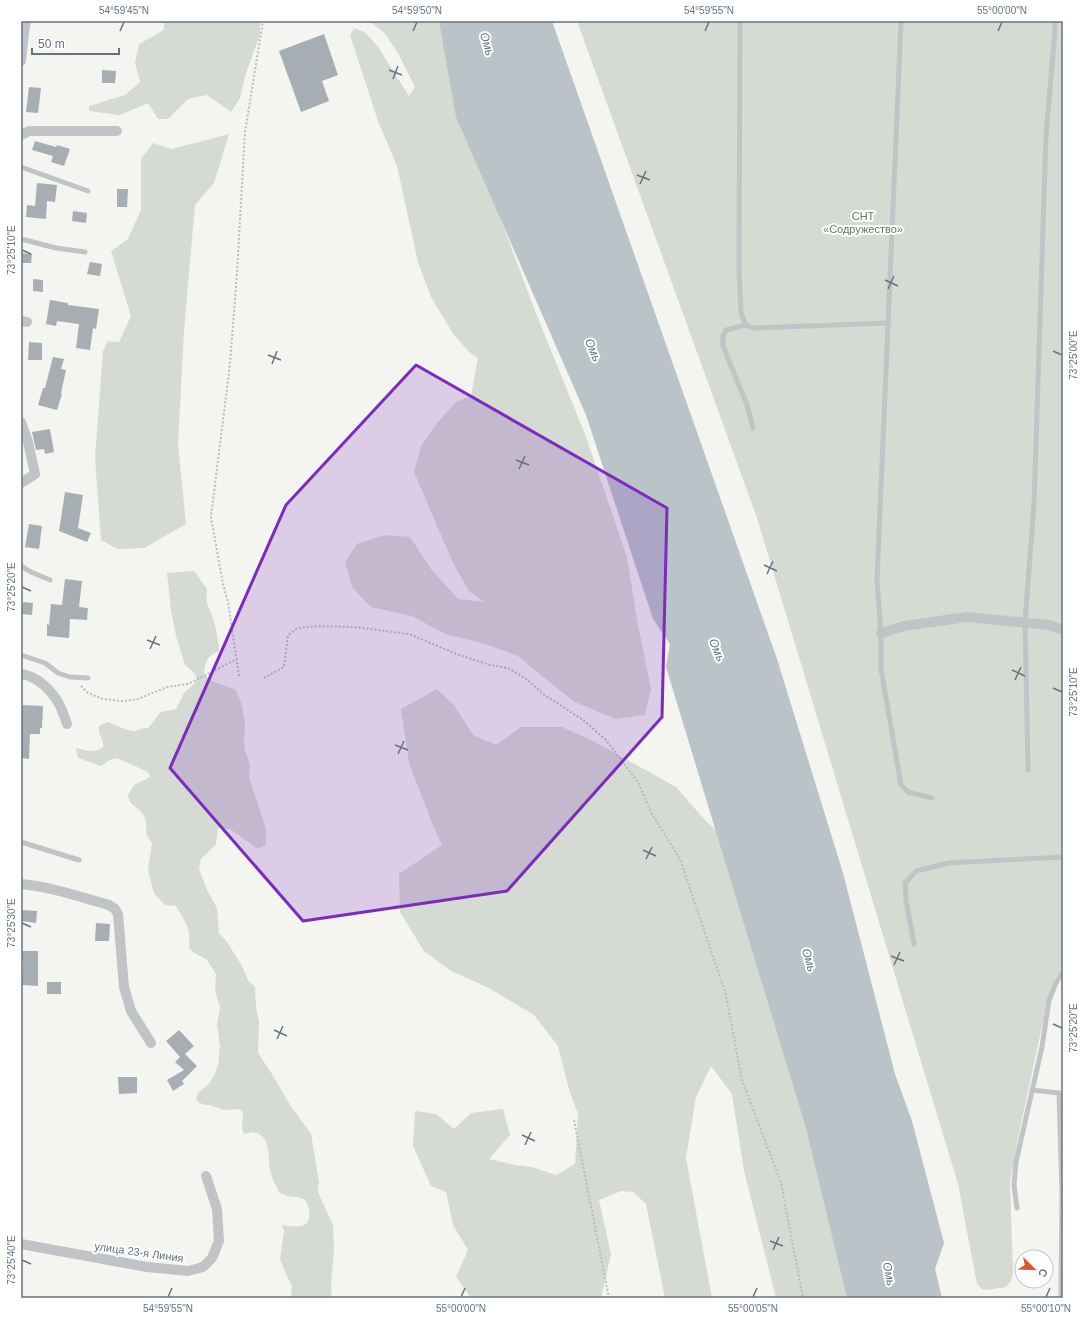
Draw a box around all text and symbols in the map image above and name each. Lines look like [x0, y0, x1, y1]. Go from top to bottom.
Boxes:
text: 54°59'45"N [99, 5, 149, 16]
text: 54°59'50"N [392, 5, 442, 16]
text: 54°59'55"N [684, 5, 734, 16]
text: 55°00'00"N [977, 5, 1027, 16]
scale bar [32, 30, 119, 56]
water label: Омь [477, 31, 497, 57]
text: 50 m [38, 37, 65, 51]
park label: СНТ «Содружество» [823, 210, 903, 235]
text: 73°25'10"E [6, 225, 17, 275]
text: 73°25'00"E [1068, 330, 1079, 380]
water label: Омь [582, 336, 604, 364]
text: 73°25'20"E [6, 562, 17, 612]
water label: Омь [706, 636, 728, 664]
text: 73°25'10"E [1068, 667, 1079, 717]
text: 73°25'30"E [6, 898, 17, 948]
water label: Омь [799, 947, 819, 973]
text: 73°25'20"E [1068, 1003, 1079, 1053]
text: 73°25'40"E [6, 1235, 17, 1285]
street label: улица 23-я Линия [94, 1240, 184, 1264]
north arrow [1014, 1249, 1054, 1289]
water label: Омь [880, 1261, 898, 1287]
text: С [1036, 1267, 1050, 1279]
text: 54°59'55"N [143, 1303, 193, 1314]
text: 55°00'00"N [436, 1303, 486, 1314]
text: 55°00'05"N [728, 1303, 778, 1314]
text: 55°00'10"N [1021, 1303, 1071, 1314]

